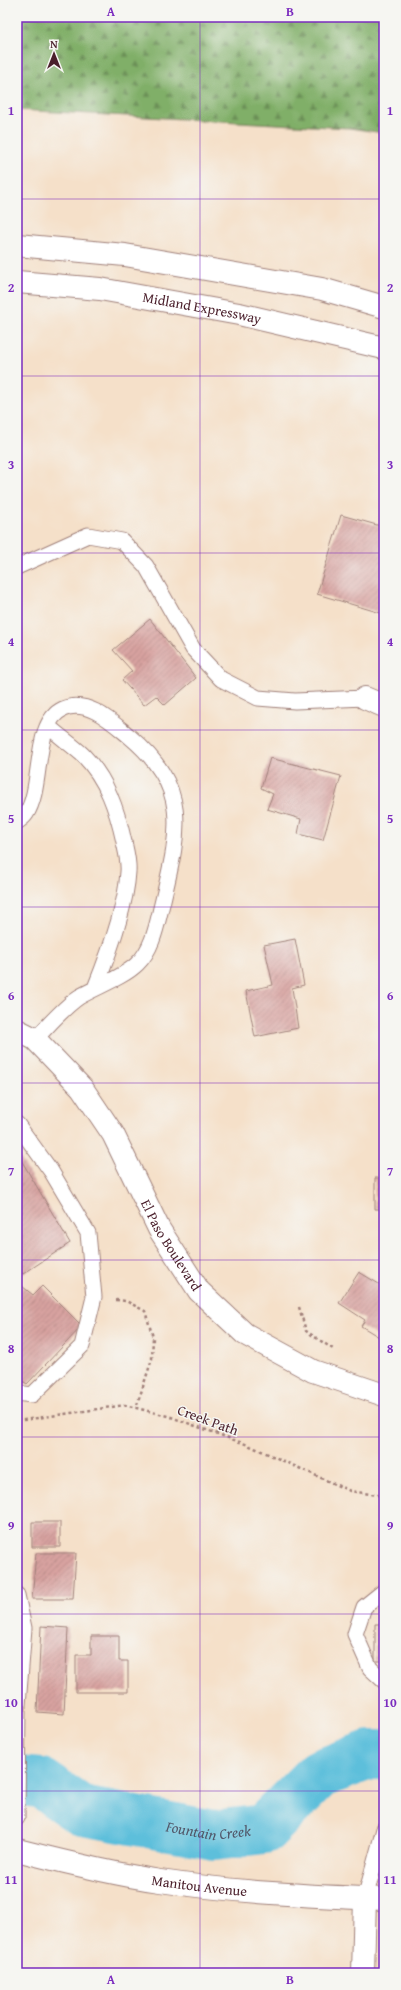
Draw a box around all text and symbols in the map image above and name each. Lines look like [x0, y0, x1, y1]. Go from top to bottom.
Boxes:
text: A [107, 2, 116, 21]
text: B [286, 2, 294, 21]
north arrow [34, 34, 74, 74]
text: N [50, 36, 58, 52]
text: 1 [8, 101, 14, 120]
text: 1 [387, 101, 393, 120]
text: 2 [8, 278, 15, 297]
text: 2 [387, 278, 394, 297]
street label: Midland Expressway [141, 287, 263, 329]
text: 3 [8, 455, 14, 474]
text: 3 [387, 455, 393, 474]
text: 4 [8, 632, 15, 651]
text: 4 [387, 632, 394, 651]
text: 5 [8, 809, 15, 828]
text: 5 [387, 809, 394, 828]
text: 6 [8, 986, 15, 1005]
text: 6 [387, 986, 394, 1005]
text: 7 [8, 1162, 15, 1181]
text: 7 [387, 1162, 394, 1181]
street label: El Paso Boulevard [136, 1196, 207, 1295]
text: 8 [8, 1339, 15, 1358]
text: 8 [387, 1339, 394, 1358]
street label: Creek Path [175, 1400, 241, 1440]
text: 9 [8, 1516, 15, 1535]
text: 9 [387, 1516, 394, 1535]
text: 10 [4, 1693, 18, 1712]
text: 10 [383, 1693, 397, 1712]
water label: Fountain Creek [163, 1815, 252, 1845]
text: 11 [4, 1870, 18, 1889]
street label: Manitou Avenue [150, 1870, 248, 1901]
text: 11 [383, 1870, 397, 1889]
text: A [107, 1970, 116, 1989]
text: B [286, 1970, 294, 1989]

